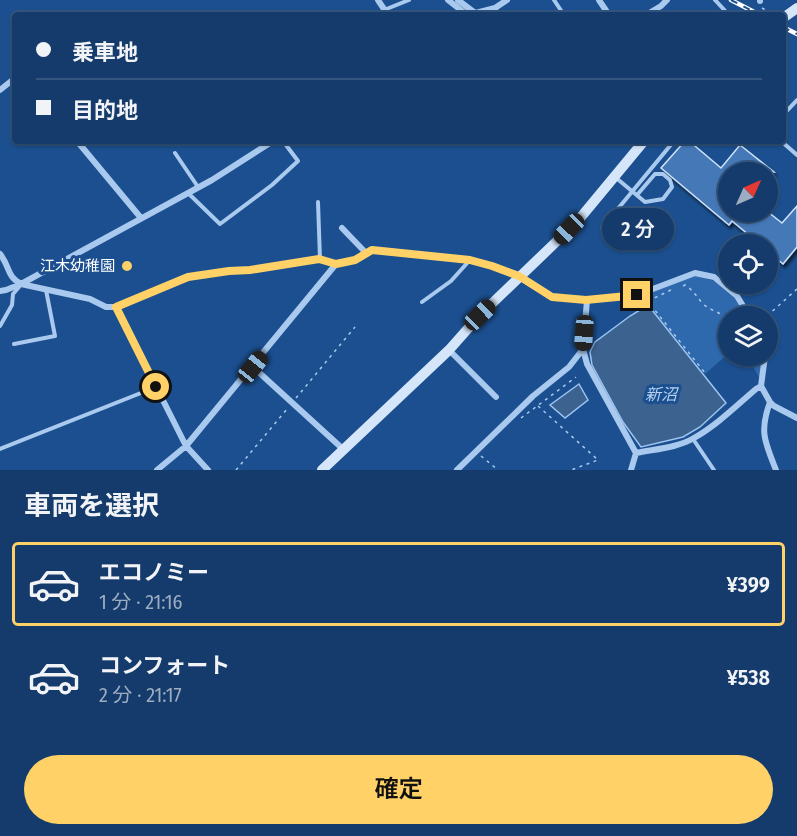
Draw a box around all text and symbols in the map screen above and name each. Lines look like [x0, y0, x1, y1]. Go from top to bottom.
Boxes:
text: 乗車地 [72, 39, 138, 66]
text: 目的地 [72, 97, 138, 124]
north arrow [718, 162, 778, 222]
map controls [718, 162, 778, 366]
callout: 2 分 [601, 208, 673, 250]
car [550, 210, 588, 248]
text: 2 分 [621, 217, 655, 241]
button: locate [718, 234, 778, 294]
place label: 江木幼稚園 [40, 257, 115, 275]
marker: 江木幼稚園 [120, 259, 134, 273]
route end [623, 281, 650, 308]
car [461, 296, 499, 334]
button: layers [718, 306, 778, 366]
car [574, 314, 594, 352]
car [235, 347, 271, 387]
route start [142, 373, 169, 400]
water label: 新沼 [645, 385, 679, 404]
text: 車両を選択 [24, 490, 159, 522]
icon: car [27, 557, 81, 611]
text: エコノミー [99, 559, 209, 586]
text: ¥399 [727, 571, 770, 598]
text: 1 分 · 21:16 [99, 590, 182, 614]
icon: car [27, 650, 81, 704]
text: コンフォート [99, 652, 230, 679]
text: ¥538 [727, 664, 770, 691]
text: 2 分 · 21:17 [99, 683, 182, 707]
button: 確定 [24, 755, 773, 824]

